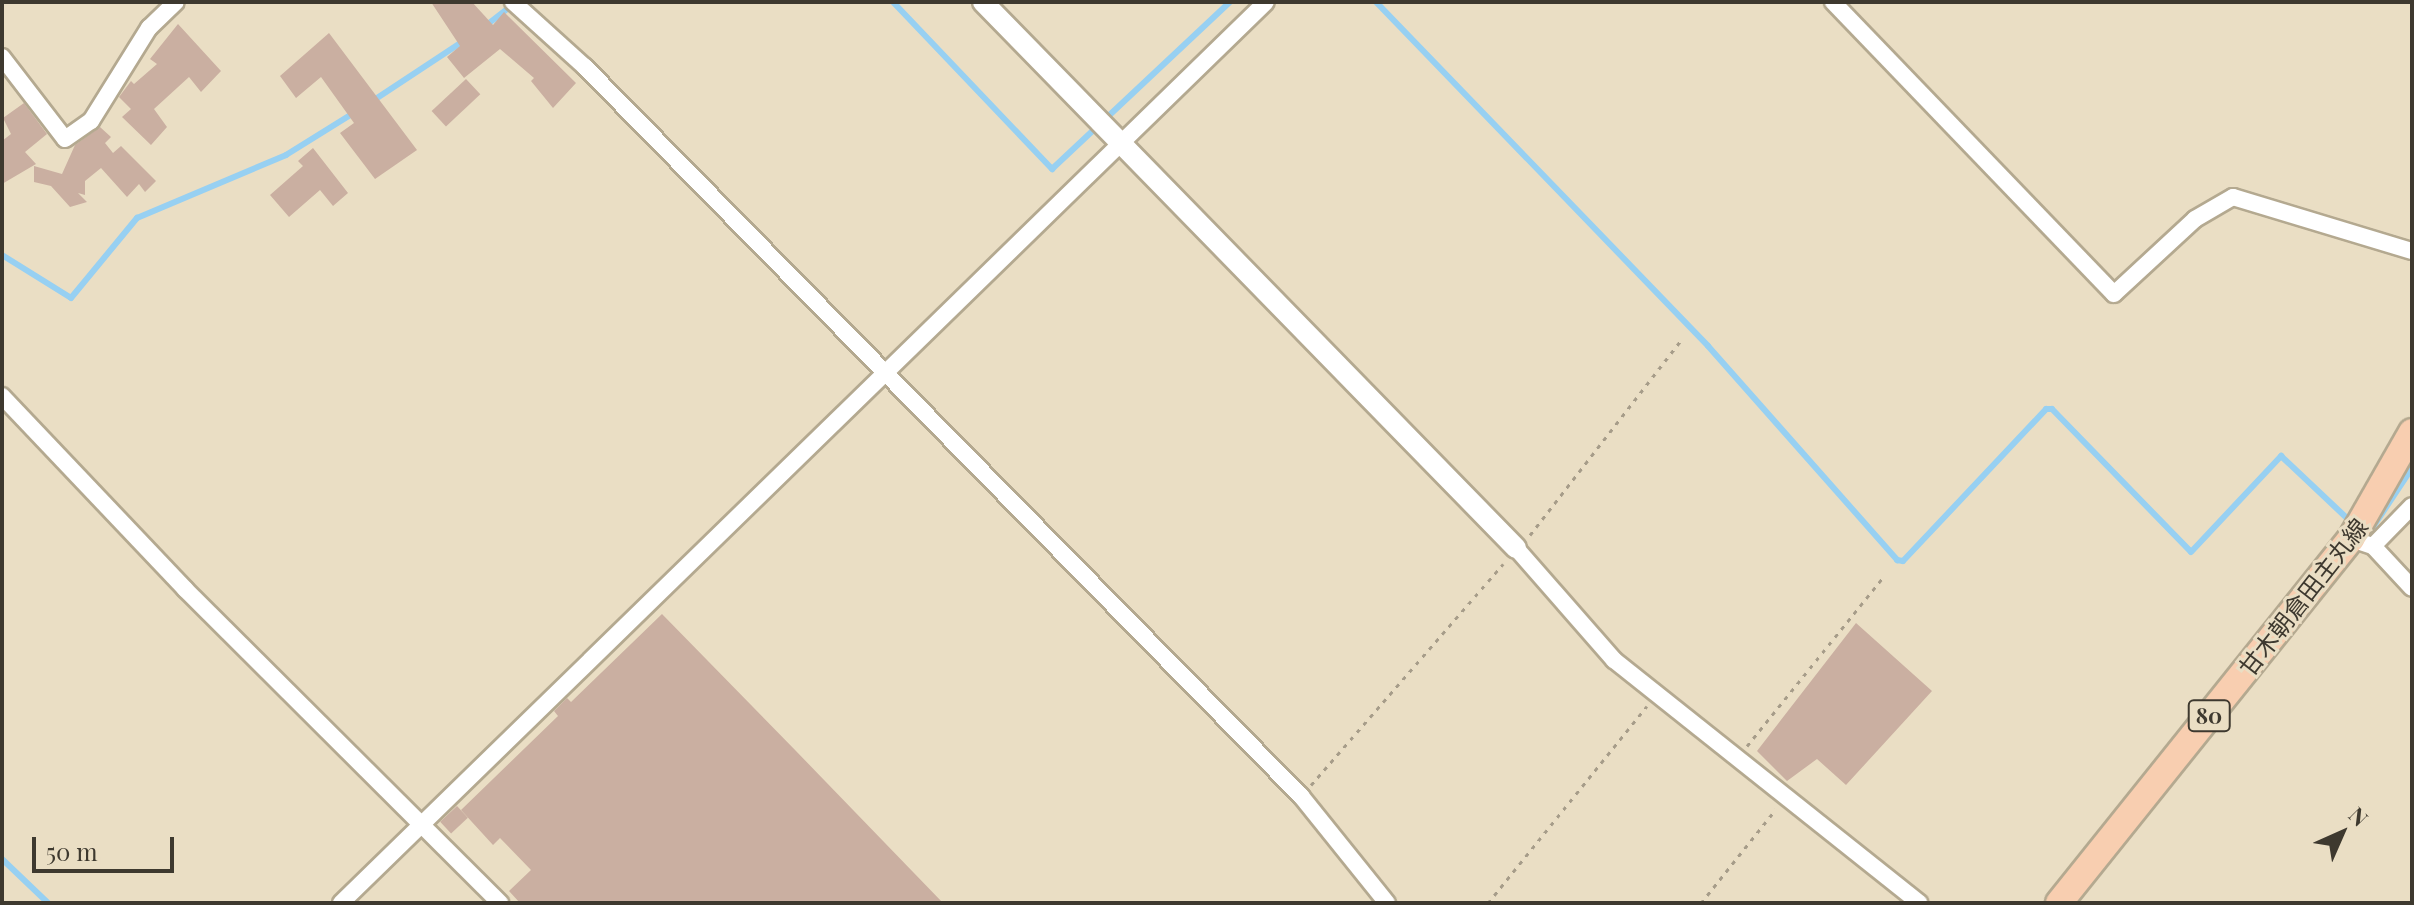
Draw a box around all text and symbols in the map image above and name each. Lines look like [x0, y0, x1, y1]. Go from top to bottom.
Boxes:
street label: 甘木朝倉田主丸線 [2233, 512, 2373, 682]
road number: 80 [2187, 698, 2231, 734]
north arrow [2302, 793, 2382, 873]
text: N [2343, 800, 2375, 832]
scale bar [36, 821, 178, 871]
text: 50 m [46, 835, 98, 867]

